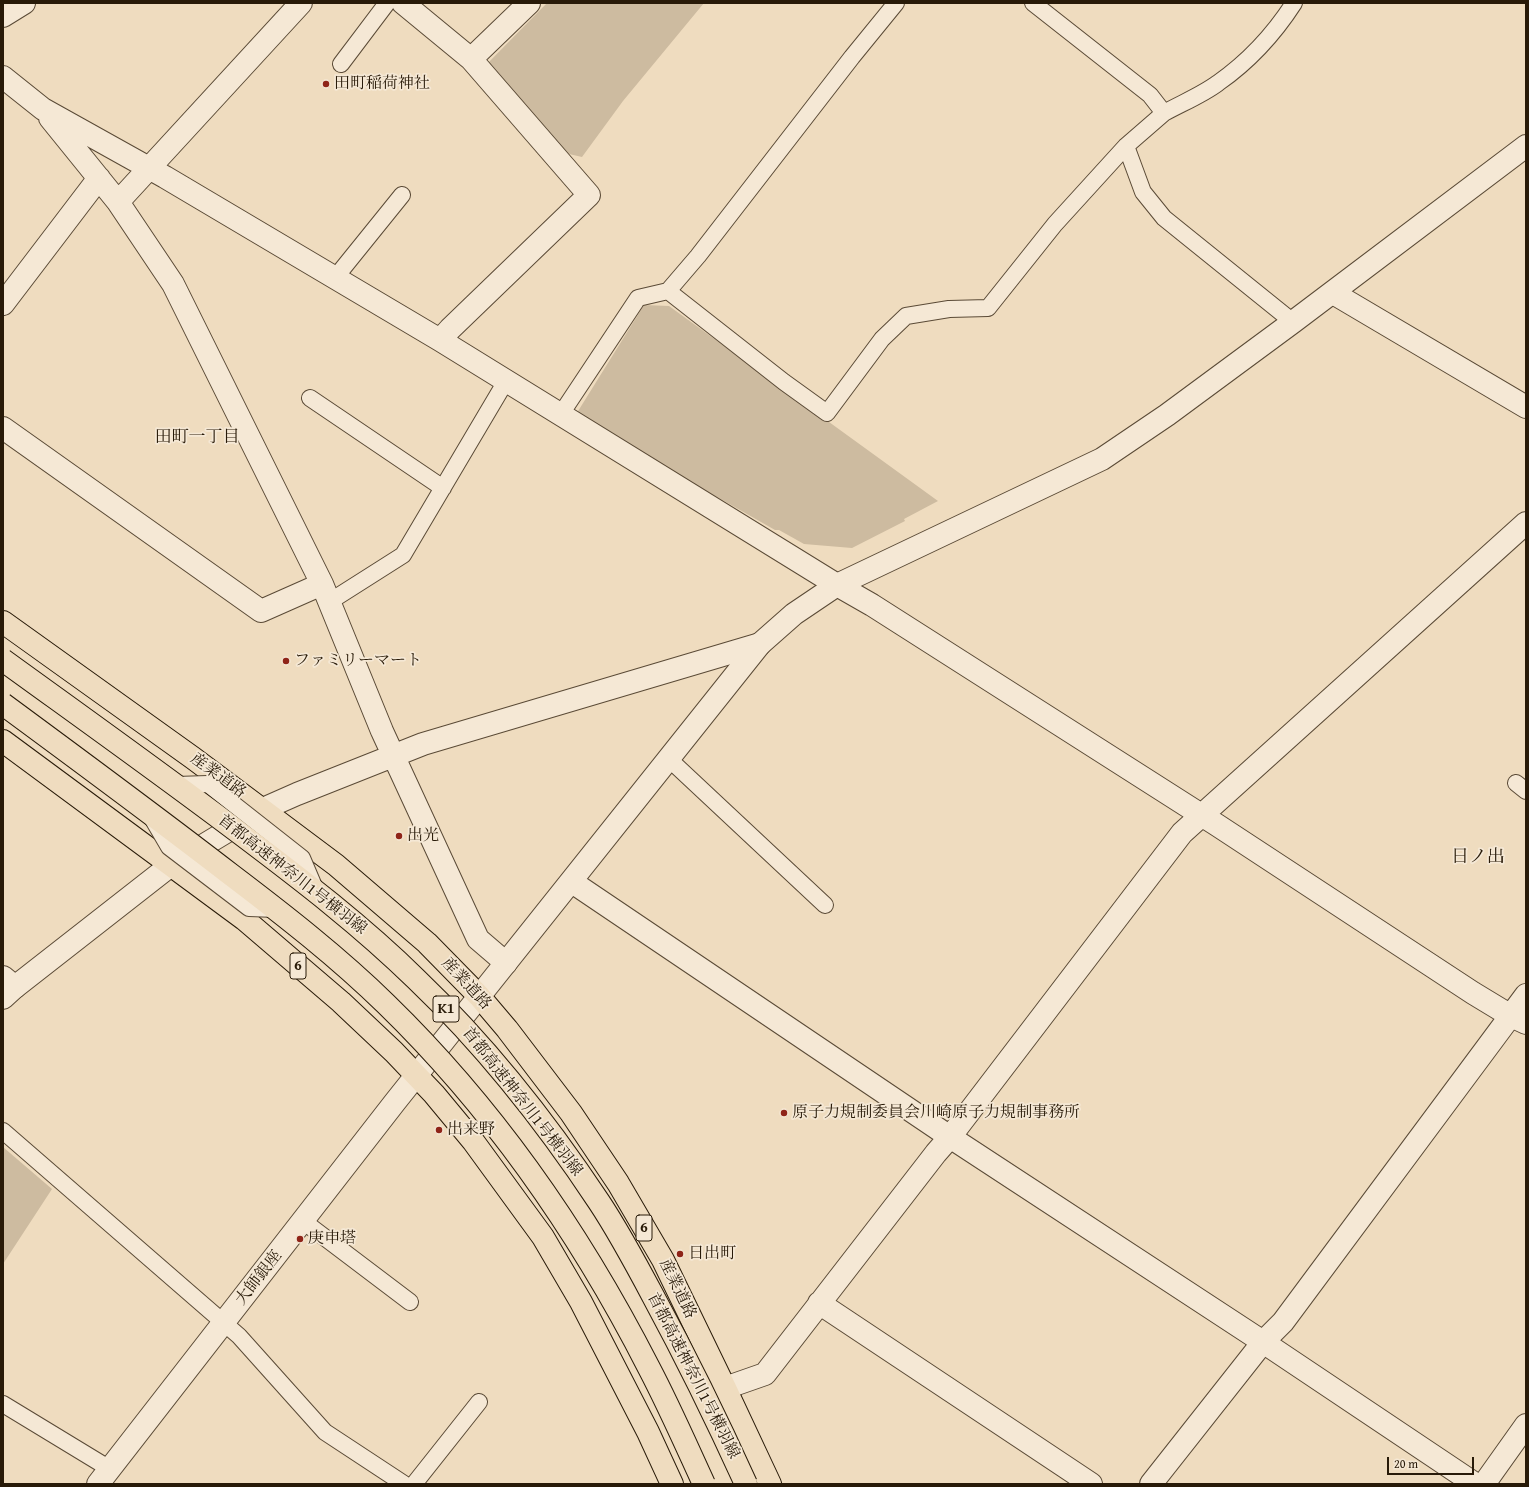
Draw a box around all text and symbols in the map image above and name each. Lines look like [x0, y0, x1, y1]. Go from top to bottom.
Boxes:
place label: 田町稲荷神社 [334, 74, 430, 94]
marker: 田町稲荷神社 [321, 79, 331, 89]
district label: 田町一丁目 [155, 428, 239, 448]
place label: ファミリーマート [294, 651, 422, 671]
marker: ファミリーマート [281, 656, 291, 666]
street label: 産業道路 [186, 749, 250, 803]
street label: 首都高速神奈川1号横羽線 [214, 811, 370, 939]
place label: 出光 [407, 826, 439, 846]
marker: 出光 [394, 831, 404, 841]
district label: 日ノ出 [1451, 846, 1505, 868]
road number: 6 [290, 953, 306, 979]
street label: 産業道路 [437, 954, 495, 1014]
road number: K1 [433, 996, 459, 1022]
street label: 首都高速神奈川1号横羽線 [458, 1024, 586, 1180]
place label: 原子力規制委員会川崎原子力規制事務所 [792, 1103, 1080, 1123]
marker: 原子力規制委員会川崎原子力規制事務所 [779, 1108, 789, 1118]
place label: 出来野 [447, 1120, 495, 1140]
marker: 出来野 [434, 1125, 444, 1135]
road number: 6 [636, 1215, 652, 1241]
place label: 庚申塔 [308, 1229, 356, 1249]
marker: 庚申塔 [295, 1234, 305, 1244]
place label: 日出町 [688, 1244, 736, 1264]
street label: 大師銀座 [232, 1247, 286, 1309]
marker: 日出町 [675, 1249, 685, 1259]
street label: 産業道路 [654, 1256, 700, 1322]
street label: 首都高速神奈川1号横羽線 [643, 1290, 743, 1462]
scale bar [1389, 1449, 1476, 1475]
text: 20 m [1394, 1455, 1418, 1472]

